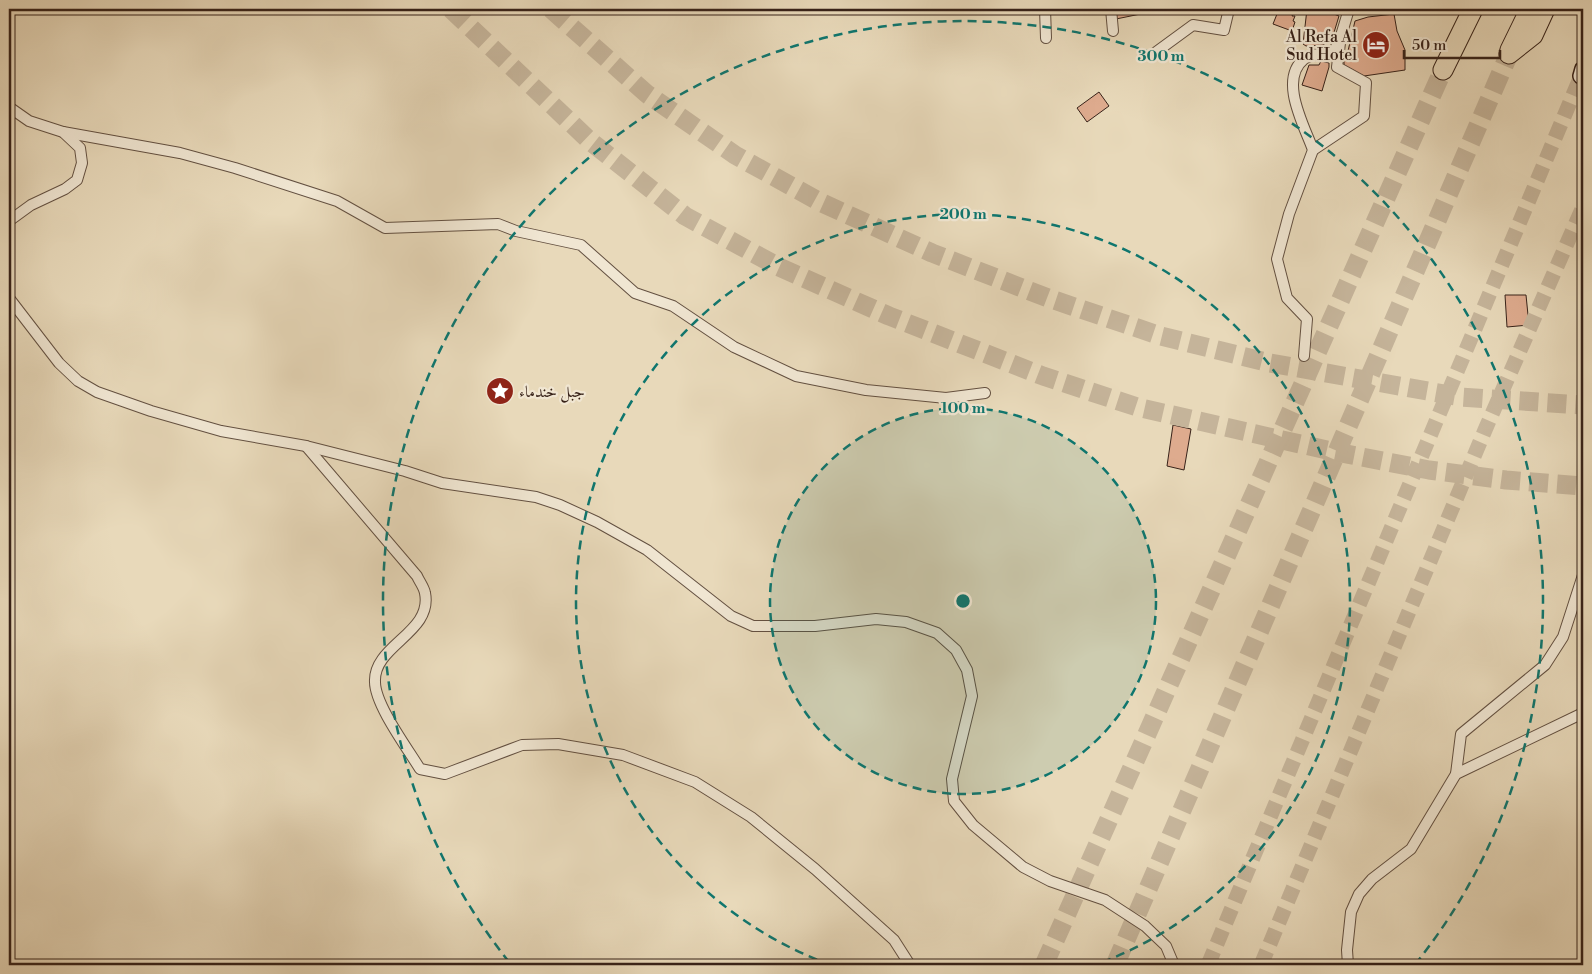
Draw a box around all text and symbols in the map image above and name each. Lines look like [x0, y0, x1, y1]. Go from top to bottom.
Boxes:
place label: Al Refa Al Sud Hotel [1285, 27, 1357, 65]
scale bar [1404, 28, 1501, 60]
hotel icon: Al Refa Al Sud Hotel [1361, 30, 1391, 60]
text: 50 m [1412, 36, 1446, 55]
text: 300 m [1138, 47, 1185, 66]
text: 200 m [939, 205, 987, 224]
place icon: جبل خندماء [485, 376, 515, 406]
place label: جبل خندماء [519, 382, 585, 403]
text: 100 m [941, 399, 986, 418]
centre of rings [954, 592, 972, 610]

